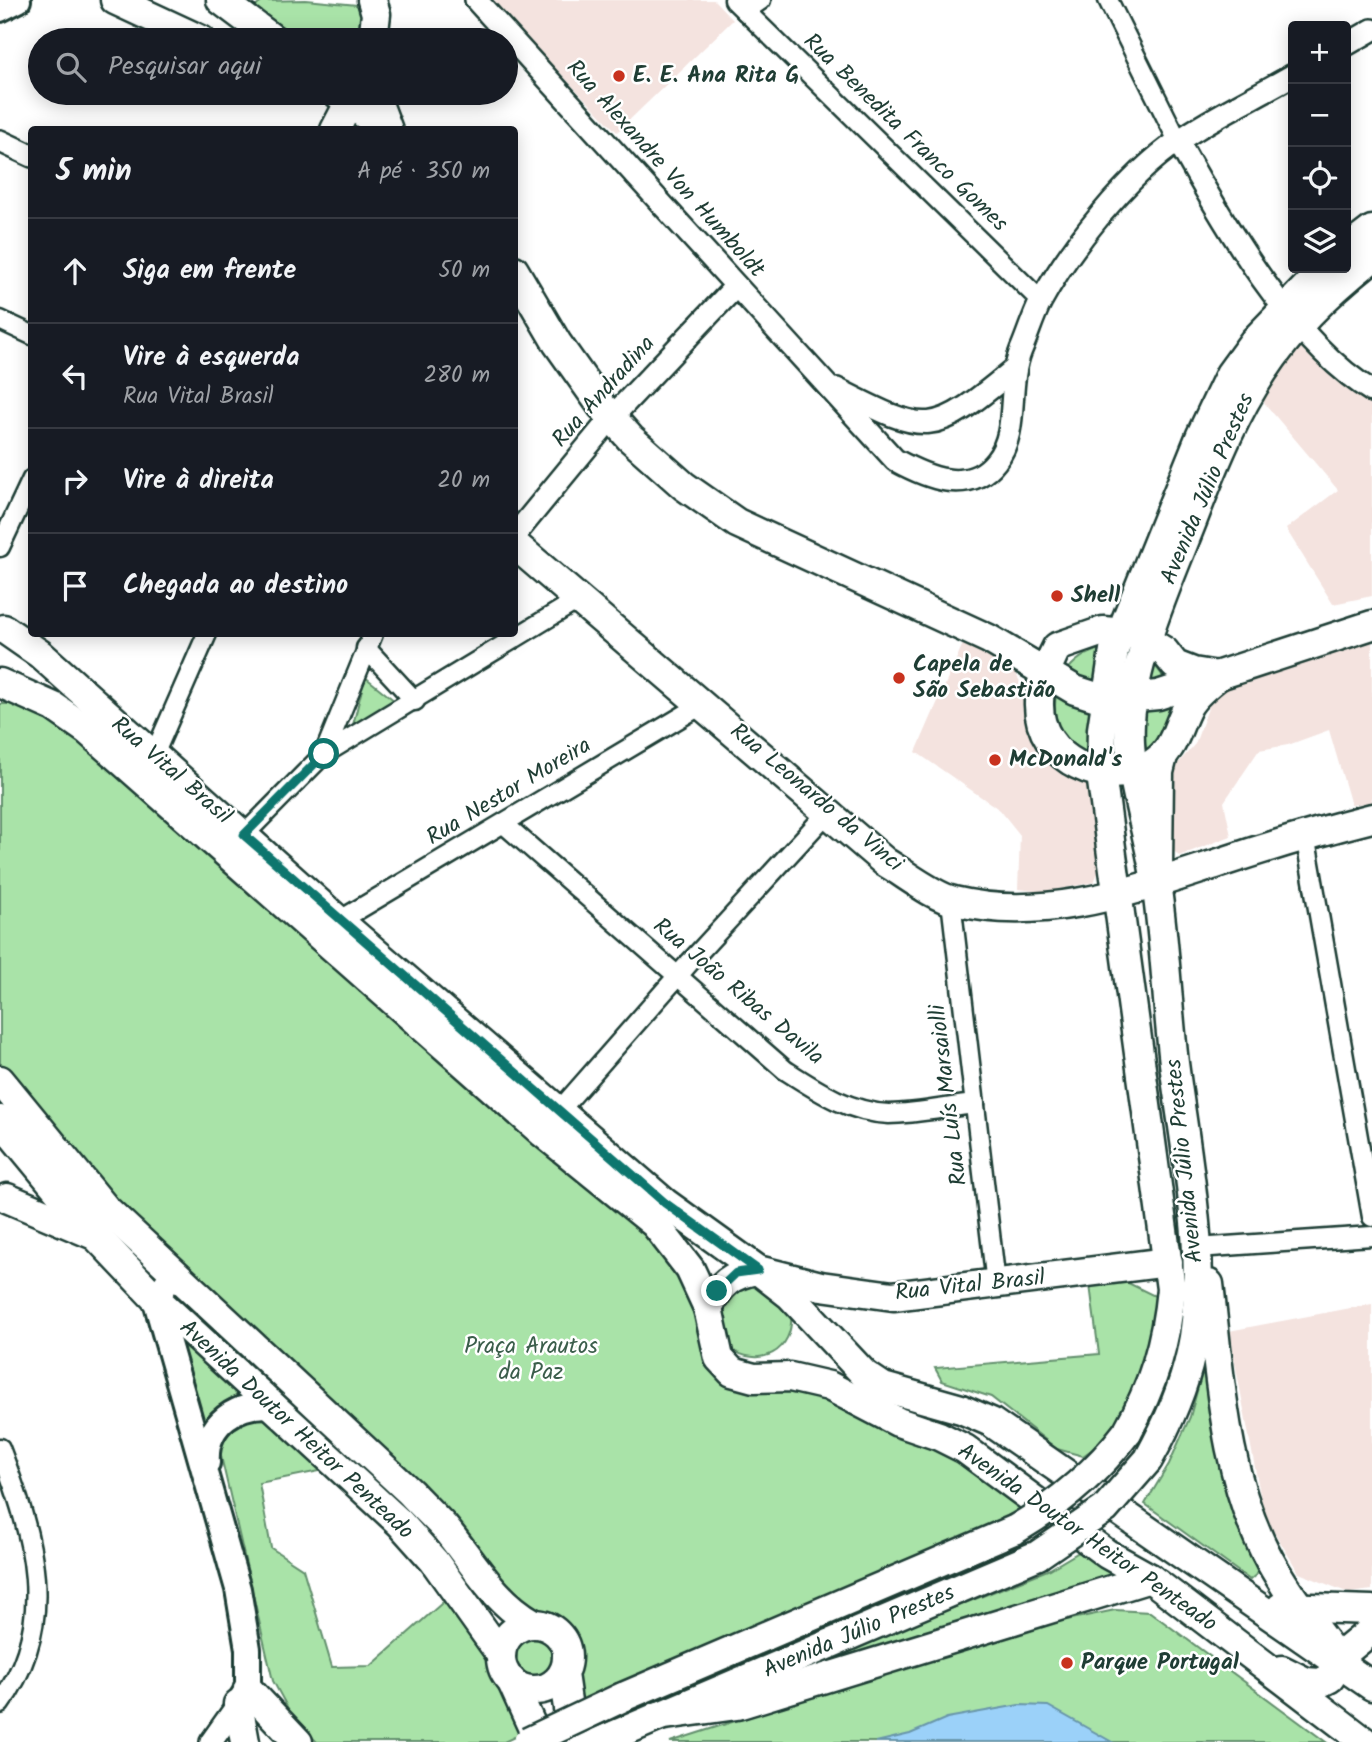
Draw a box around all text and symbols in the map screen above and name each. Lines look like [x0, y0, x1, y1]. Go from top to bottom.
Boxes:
map controls [1288, 21, 1351, 273]
button: + [1288, 21, 1351, 84]
street label: Rua Benedita Franco Gomes [794, 25, 1016, 241]
search box [28, 28, 518, 105]
text: Pesquisar aqui [108, 46, 261, 88]
icon: search [52, 48, 90, 86]
street label: Rua Alexandre Von Humboldt [557, 52, 774, 287]
place label: E. E. Ana Rita G [633, 58, 799, 94]
marker: E. E. Ana Rita G [611, 68, 627, 84]
button: − [1288, 84, 1351, 147]
button: locate [1288, 147, 1351, 210]
text: 5 min [56, 148, 132, 196]
text: A pé · 350 m [357, 154, 490, 190]
button: layers [1288, 210, 1351, 273]
text: Siga em frente [123, 250, 296, 292]
icon: ahead [56, 252, 94, 290]
text: 50 m [439, 253, 490, 289]
street label: Rua Andradina [544, 328, 664, 456]
text: Vire à esquerda [123, 337, 300, 379]
icon: left [56, 357, 94, 395]
text: 280 m [424, 358, 490, 394]
text: Rua Vital Brasil [123, 379, 274, 415]
street label: Avenida Júlio Prestes [1151, 387, 1265, 590]
text: Vire à direita [123, 460, 274, 502]
icon: right [56, 462, 94, 500]
text: 20 m [438, 463, 490, 499]
text: Chegada ao destino [123, 565, 348, 607]
icon: arrive [56, 567, 94, 605]
place label: Shell [1071, 578, 1121, 614]
marker: Shell [1049, 588, 1065, 604]
place label: Capela de São Sebastião [913, 647, 1055, 709]
marker: Capela de São Sebastião [891, 670, 907, 686]
street label: Rua Vital Brasil [102, 708, 240, 834]
street label: Rua Leonardo da Vinci [721, 715, 912, 882]
street label: Rua Nestor Moreira [420, 728, 598, 856]
route start [308, 738, 339, 769]
place label: McDonald's [1009, 742, 1122, 778]
marker: McDonald's [987, 752, 1003, 768]
street label: Rua João Ribas Davila [644, 909, 832, 1075]
street label: Rua Luís Marsaiolli [920, 1001, 978, 1188]
street label: Avenida Júlio Prestes [1156, 1057, 1214, 1265]
street label: Rua Vital Brasil [893, 1260, 1047, 1312]
route end [701, 1275, 732, 1306]
street label: Avenida Doutor Heitor Penteado [170, 1311, 422, 1549]
park label: Praça Arautos da Paz [464, 1329, 598, 1391]
street label: Avenida Doutor Heitor Penteado [950, 1434, 1224, 1642]
street label: Avenida Júlio Prestes [758, 1575, 961, 1689]
place label: Parque Portugal [1081, 1645, 1240, 1681]
marker: Parque Portugal [1059, 1655, 1075, 1671]

